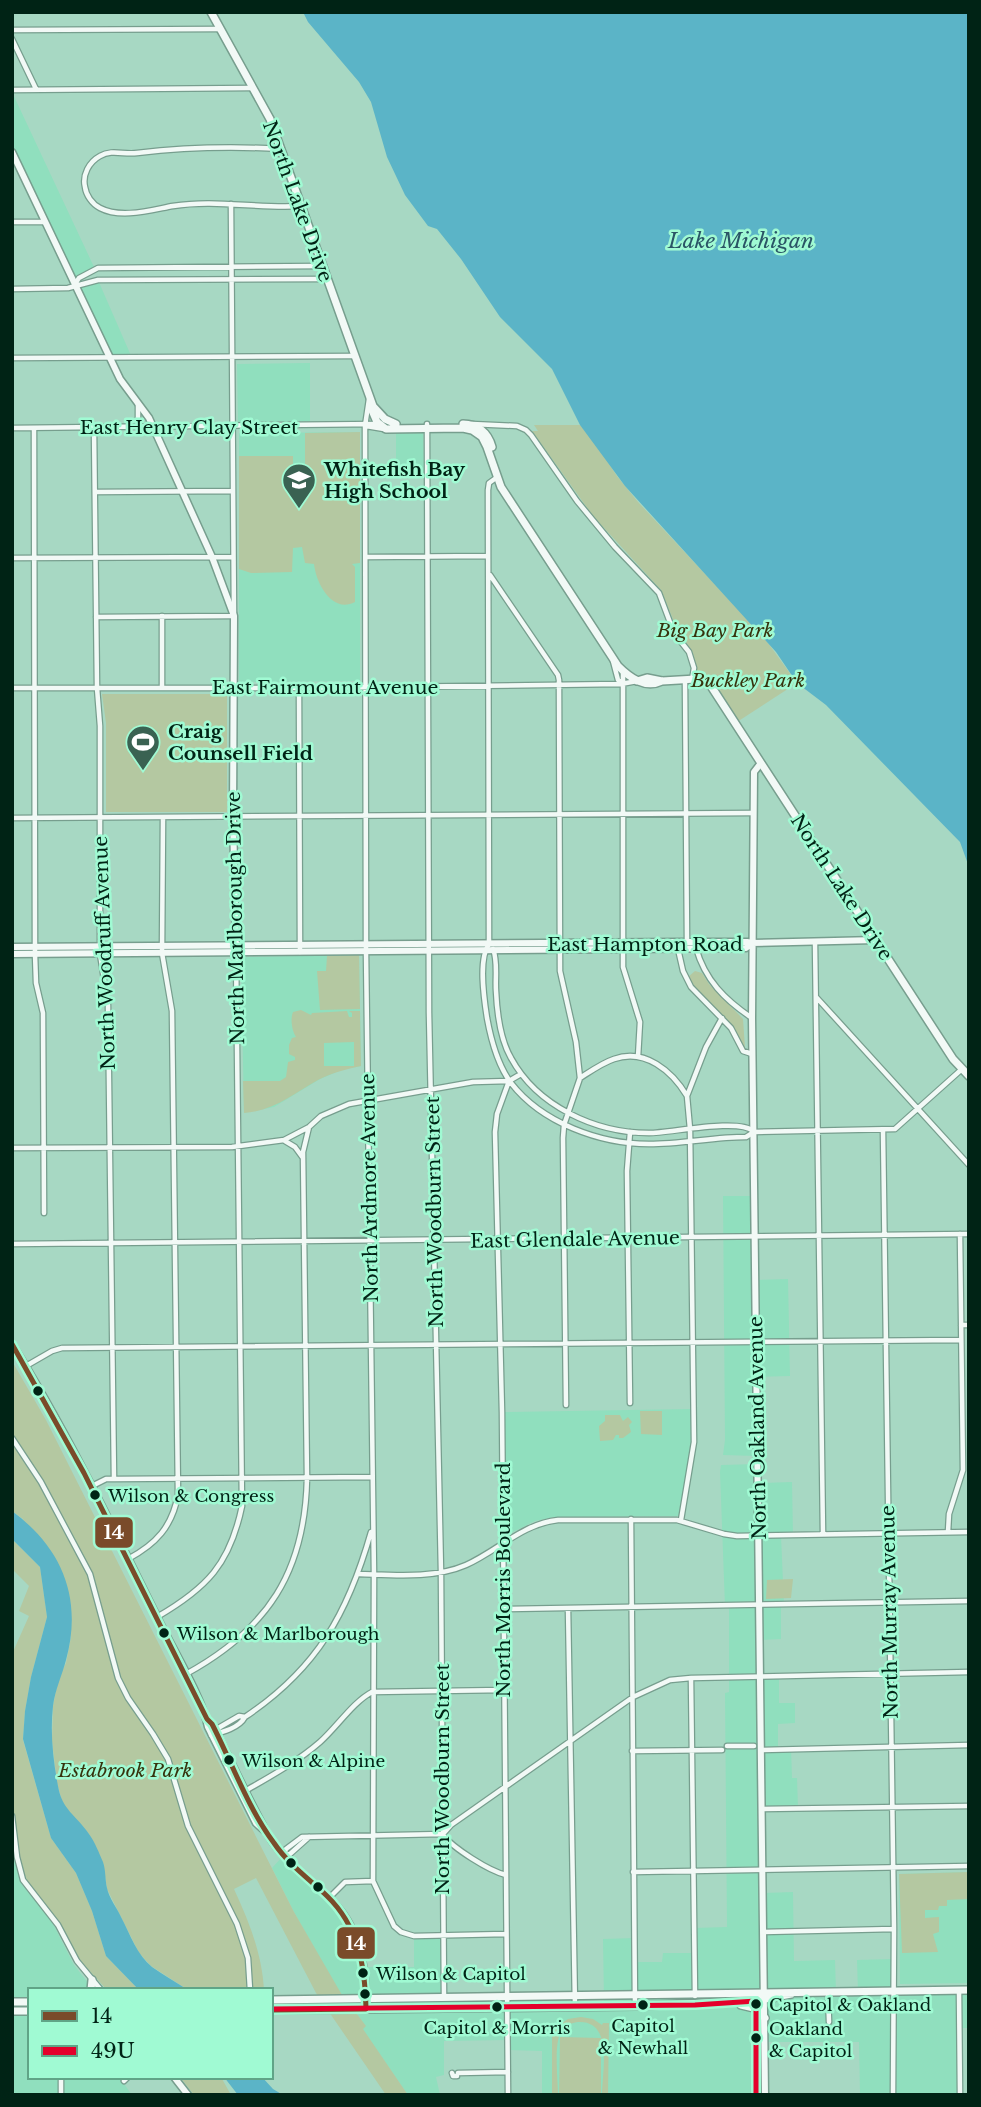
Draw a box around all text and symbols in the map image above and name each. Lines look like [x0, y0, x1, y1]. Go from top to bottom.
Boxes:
street label: North Lake Drive [258, 117, 337, 285]
water label: Lake Michigan [667, 228, 814, 254]
street label: East Henry Clay Street [80, 416, 299, 439]
place label: Whitefish Bay High School [323, 458, 466, 503]
school or university icon: Whitefish Bay High School [280, 461, 318, 510]
park label: Big Bay Park [656, 619, 773, 642]
park label: Buckley Park [690, 669, 805, 692]
street label: East Fairmount Avenue [212, 676, 438, 699]
place label: Craig Counsell Field [168, 720, 313, 765]
sports icon: Craig Counsell Field [124, 723, 162, 772]
street label: North Marlborough Drive [222, 791, 249, 1045]
street label: North Lake Drive [786, 810, 897, 965]
street label: North Woodruff Avenue [89, 836, 120, 1070]
street label: East Hampton Road [547, 933, 743, 956]
street label: North Ardmore Avenue [356, 1073, 383, 1303]
street label: North Woodburn Street [421, 1095, 448, 1328]
street label: East Glendale Avenue [470, 1226, 680, 1253]
street label: North Oakland Avenue [744, 1316, 771, 1540]
unlabelled marker [31, 1384, 45, 1398]
street label: North Morris Boulevard [492, 1462, 515, 1698]
place label: Wilson & Congress [107, 1486, 274, 1507]
marker: Wilson & Congress [88, 1488, 102, 1502]
street label: North Murray Avenue [876, 1505, 903, 1719]
line badge: 14 [94, 1516, 134, 1549]
text: 14 [104, 1521, 124, 1544]
place label: Wilson & Marlborough [176, 1624, 380, 1645]
marker: Wilson & Marlborough [157, 1626, 171, 1640]
street label: North Woodburn Street [431, 1662, 454, 1895]
place label: Wilson & Alpine [241, 1751, 385, 1772]
marker: Wilson & Alpine [222, 1753, 236, 1767]
park label: Estabrook Park [57, 1759, 192, 1782]
unlabelled marker [284, 1856, 298, 1870]
unlabelled marker [311, 1880, 325, 1894]
line badge: 14 [336, 1926, 376, 1960]
text: 14 [346, 1932, 366, 1955]
place label: Wilson & Capitol [375, 1964, 526, 1985]
marker: Wilson & Capitol [356, 1966, 370, 1980]
unlabelled marker [358, 1987, 372, 2001]
legend [28, 1988, 273, 2079]
place label: Capitol & Oakland [769, 1995, 932, 2016]
marker: Capitol & Oakland [749, 1997, 763, 2011]
marker: Capitol & Newhall [636, 1998, 650, 2012]
marker: Capitol & Morris [490, 2000, 504, 2014]
text: 14 [91, 2003, 113, 2029]
place label: Capitol & Newhall [598, 2016, 689, 2059]
place label: Capitol & Morris [423, 2018, 571, 2039]
place label: Oakland & Capitol [769, 2019, 853, 2062]
marker: Oakland & Capitol [749, 2031, 763, 2045]
text: 49U [91, 2038, 135, 2064]

